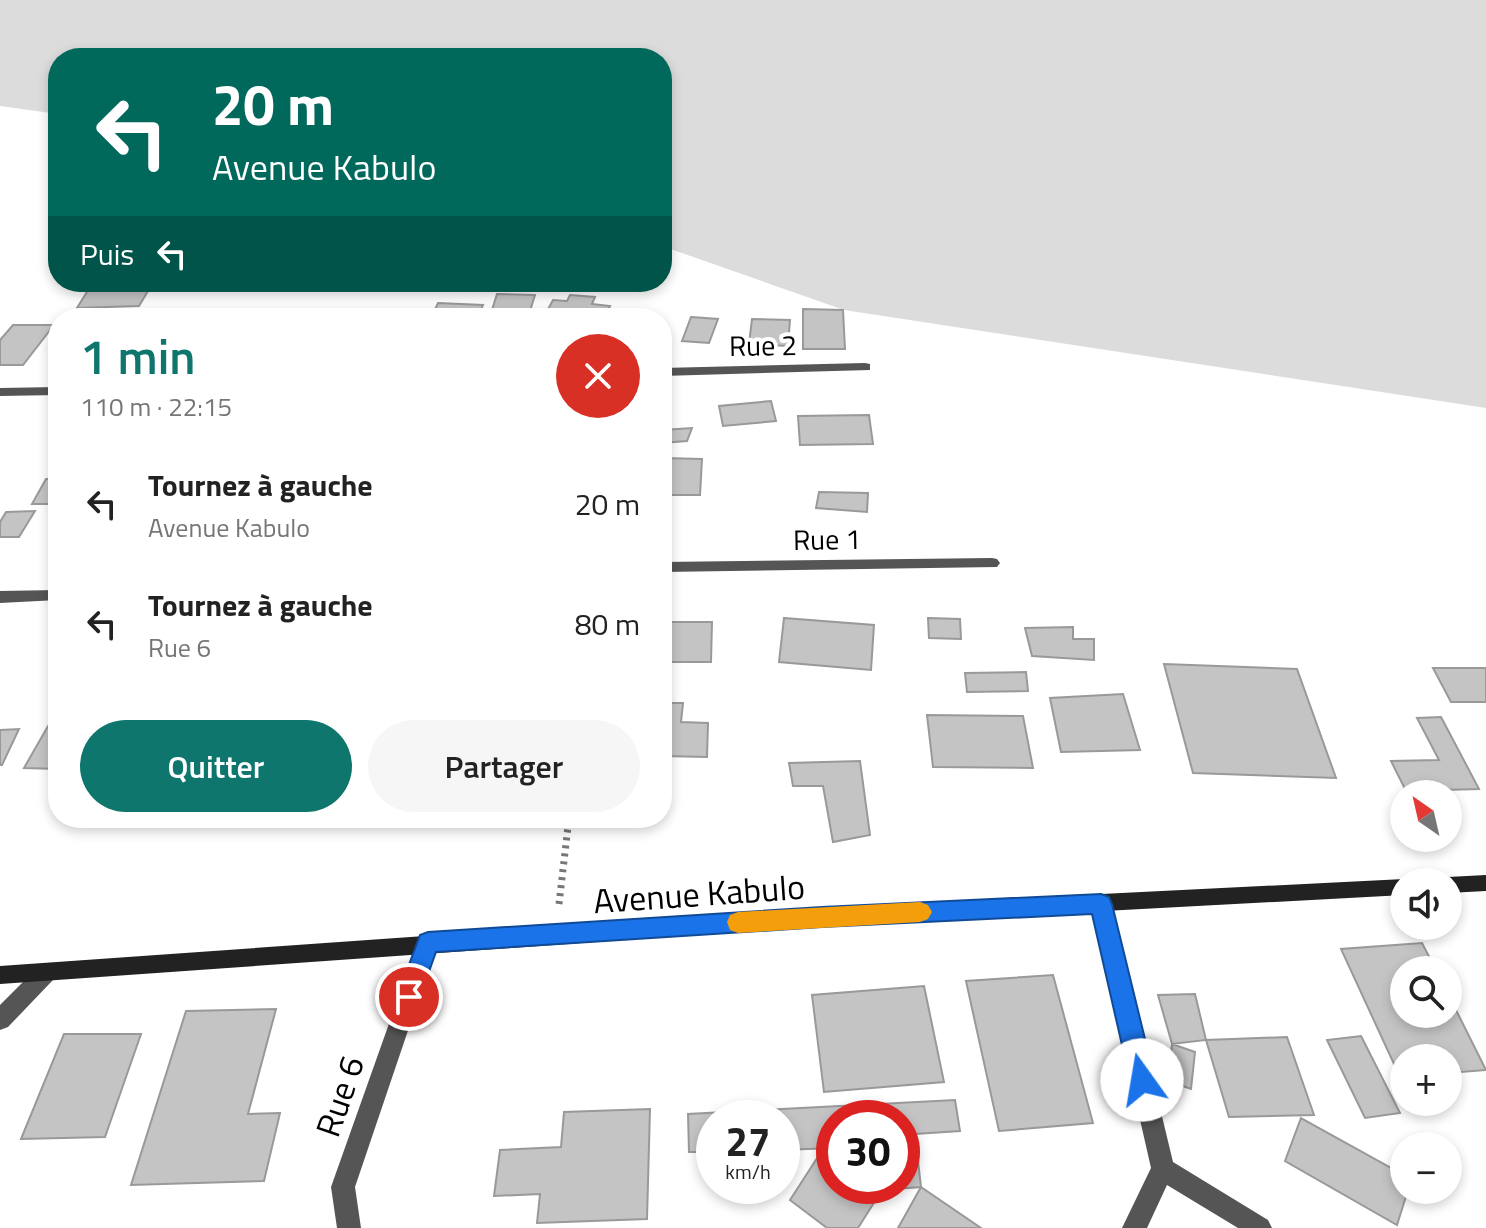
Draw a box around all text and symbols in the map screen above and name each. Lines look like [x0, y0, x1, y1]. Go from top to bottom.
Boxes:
text: 20 m [212, 62, 334, 147]
icon: left [80, 80, 184, 184]
text: Avenue Kabulo [212, 139, 436, 194]
text: Puis [80, 231, 134, 277]
icon: left [150, 232, 194, 276]
text: 1 min [80, 320, 195, 393]
street label: Rue 2 [729, 323, 797, 367]
button: close [556, 334, 640, 418]
text: 110 m · 22:15 [80, 387, 232, 426]
text: Tournez à gauche [148, 462, 373, 508]
text: 20 m [575, 481, 640, 527]
icon: left [80, 482, 124, 526]
text: Avenue Kabulo [148, 508, 310, 547]
street label: Rue 1 [793, 517, 861, 561]
text: Tournez à gauche [148, 582, 373, 628]
text: 80 m [575, 601, 640, 647]
icon: left [80, 602, 124, 646]
text: Rue 6 [148, 628, 211, 667]
button: Quitter [80, 720, 352, 812]
button: Partager [368, 720, 640, 812]
north arrow [1390, 780, 1462, 852]
map controls [1390, 780, 1462, 1204]
street label: Avenue Kabulo [591, 860, 807, 926]
button: sound [1390, 868, 1462, 940]
button: search [1390, 956, 1462, 1028]
pin [375, 963, 443, 1031]
icon: arrive [387, 975, 431, 1019]
position arrow [1100, 1038, 1184, 1122]
button: + [1390, 1044, 1462, 1116]
street label: Rue 6 [301, 1048, 377, 1144]
speed limit sign: 30 [816, 1100, 920, 1204]
text: 27 [726, 1111, 770, 1172]
button: − [1390, 1132, 1462, 1204]
text: km/h [725, 1156, 771, 1187]

